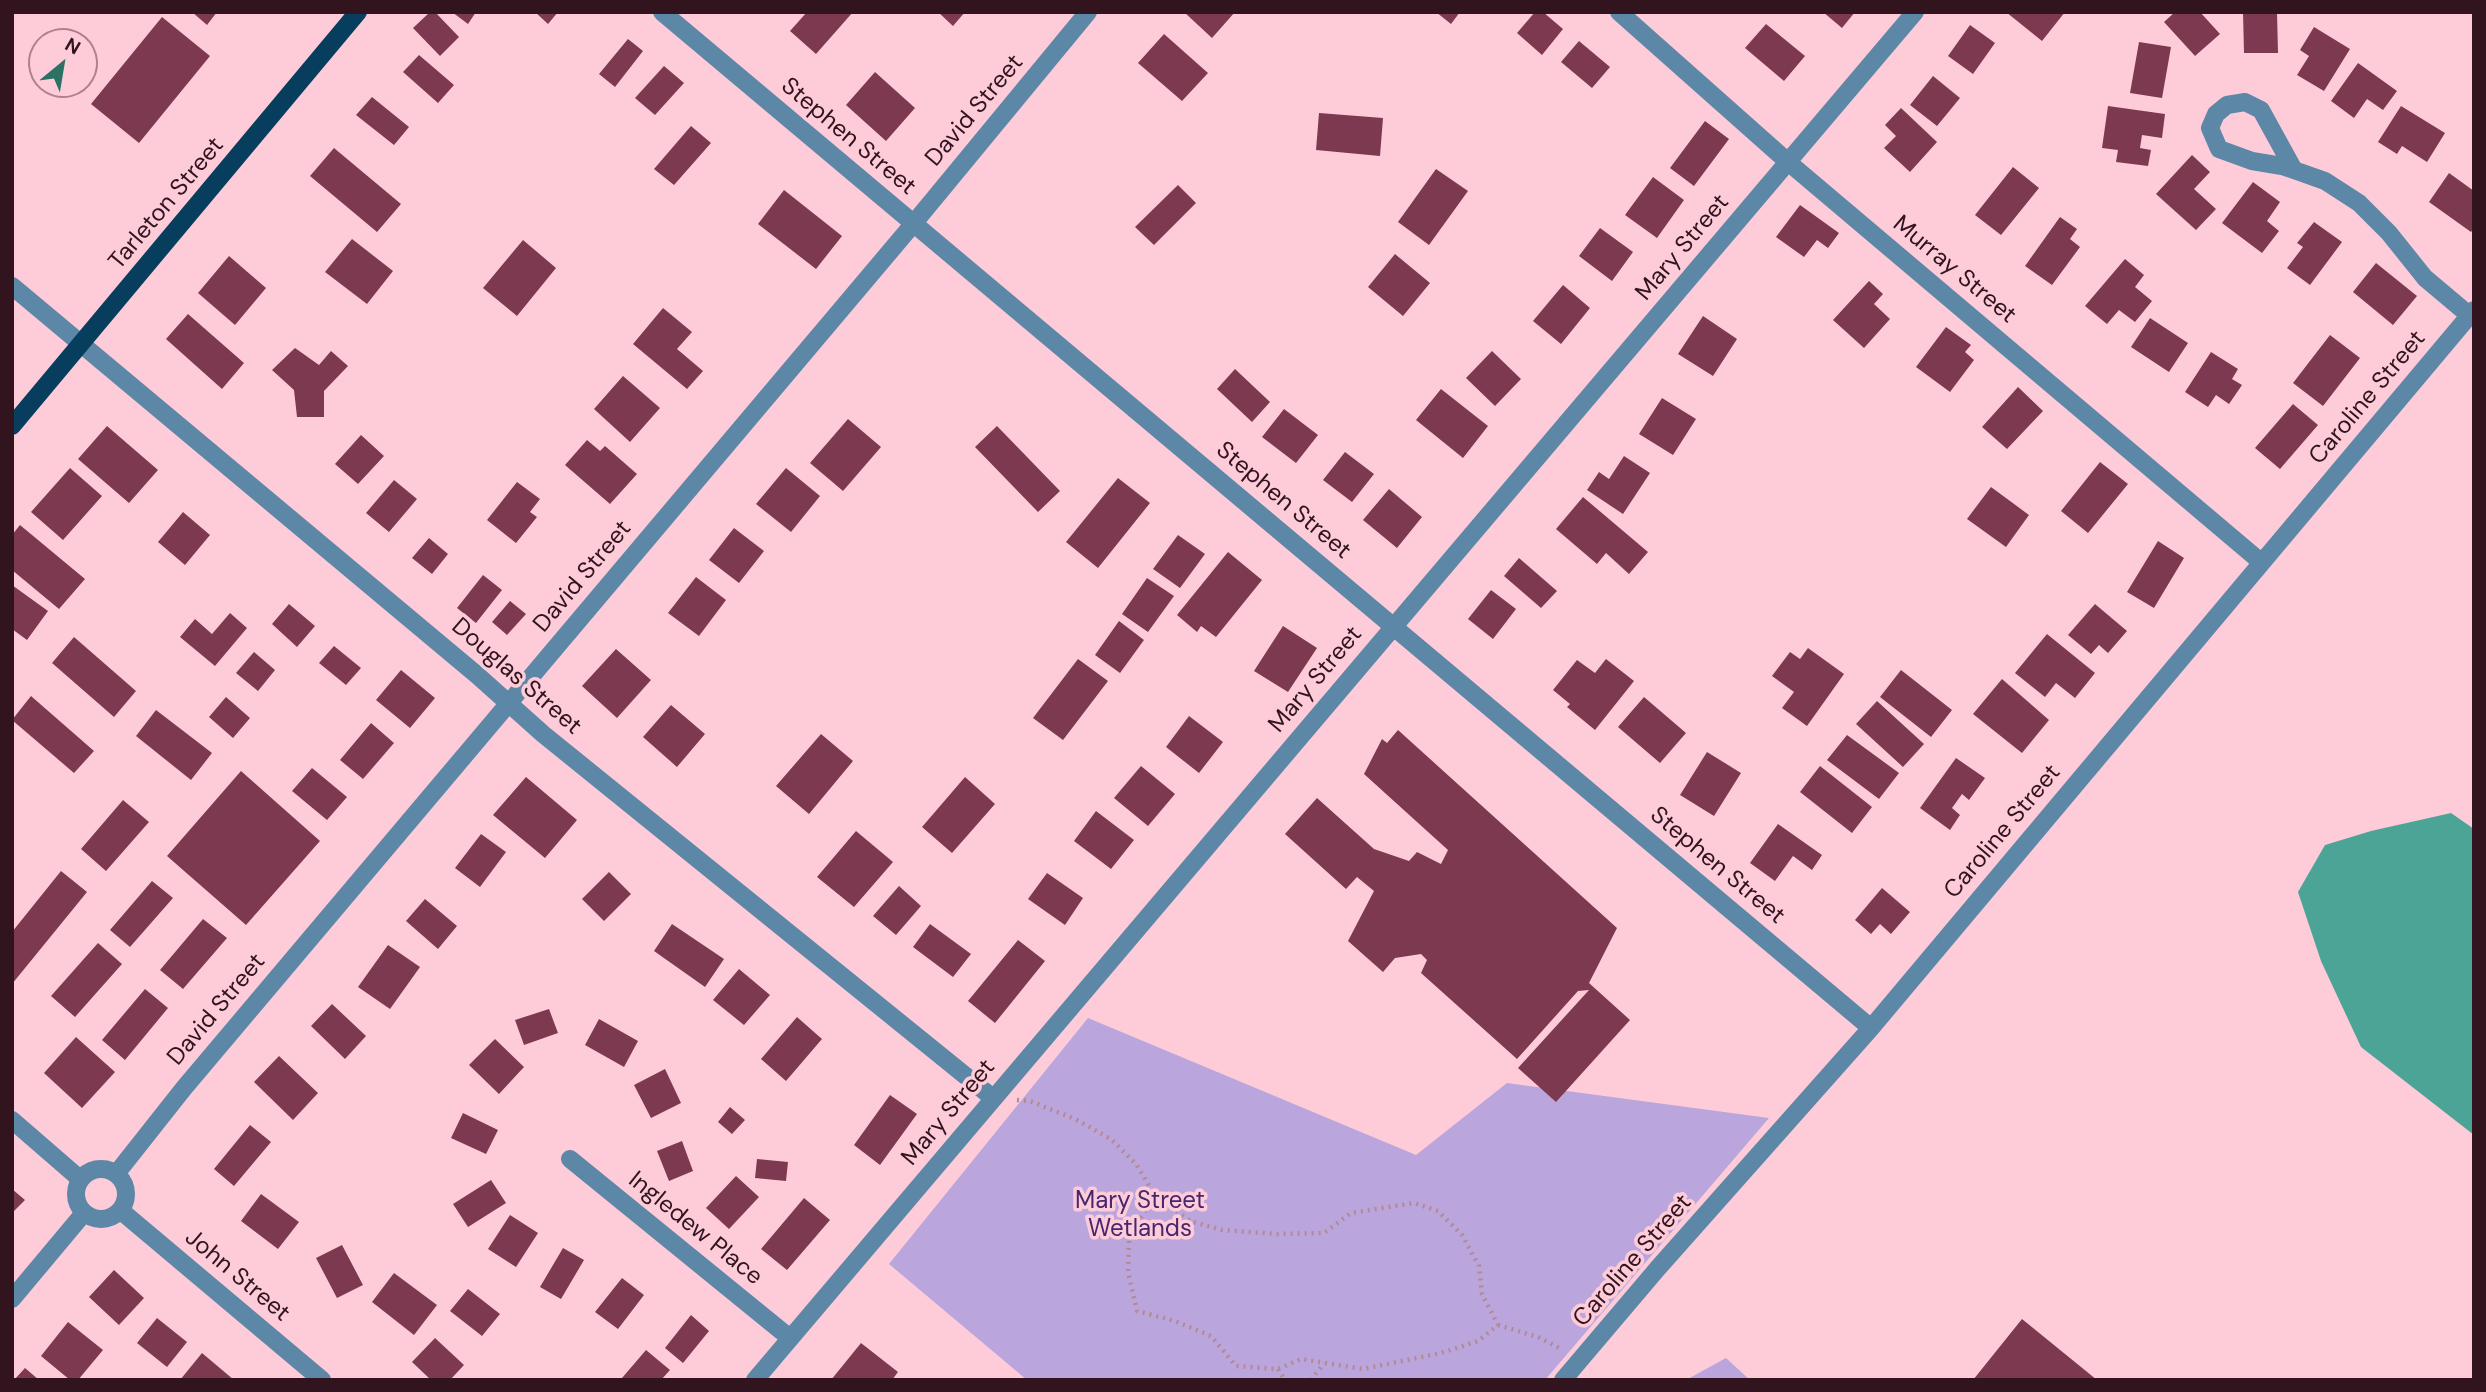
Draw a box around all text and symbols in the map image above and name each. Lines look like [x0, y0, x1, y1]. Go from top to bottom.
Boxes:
north arrow [28, 28, 98, 98]
text: N [60, 32, 85, 60]
street label: David Street [920, 49, 1030, 173]
street label: Stephen Street [775, 72, 921, 202]
street label: Tarleton Street [103, 132, 231, 276]
street label: Mary Street [1630, 189, 1736, 307]
street label: Murray Street [1886, 210, 2022, 330]
street label: Caroline Street [2304, 325, 2432, 471]
street label: Stephen Street [1210, 436, 1356, 566]
street label: David Street [528, 515, 638, 639]
street label: Douglas Street [445, 613, 587, 741]
street label: Mary Street [1263, 621, 1369, 739]
street label: Caroline Street [1939, 759, 2067, 905]
street label: Stephen Street [1644, 801, 1790, 931]
street label: David Street [162, 948, 272, 1072]
street label: Mary Street [896, 1054, 1002, 1172]
street label: Ingledew Place [622, 1166, 768, 1292]
park label: Mary Street Wetlands [1075, 1188, 1205, 1244]
street label: Caroline Street [1568, 1189, 1698, 1333]
street label: John Street [179, 1224, 295, 1328]

